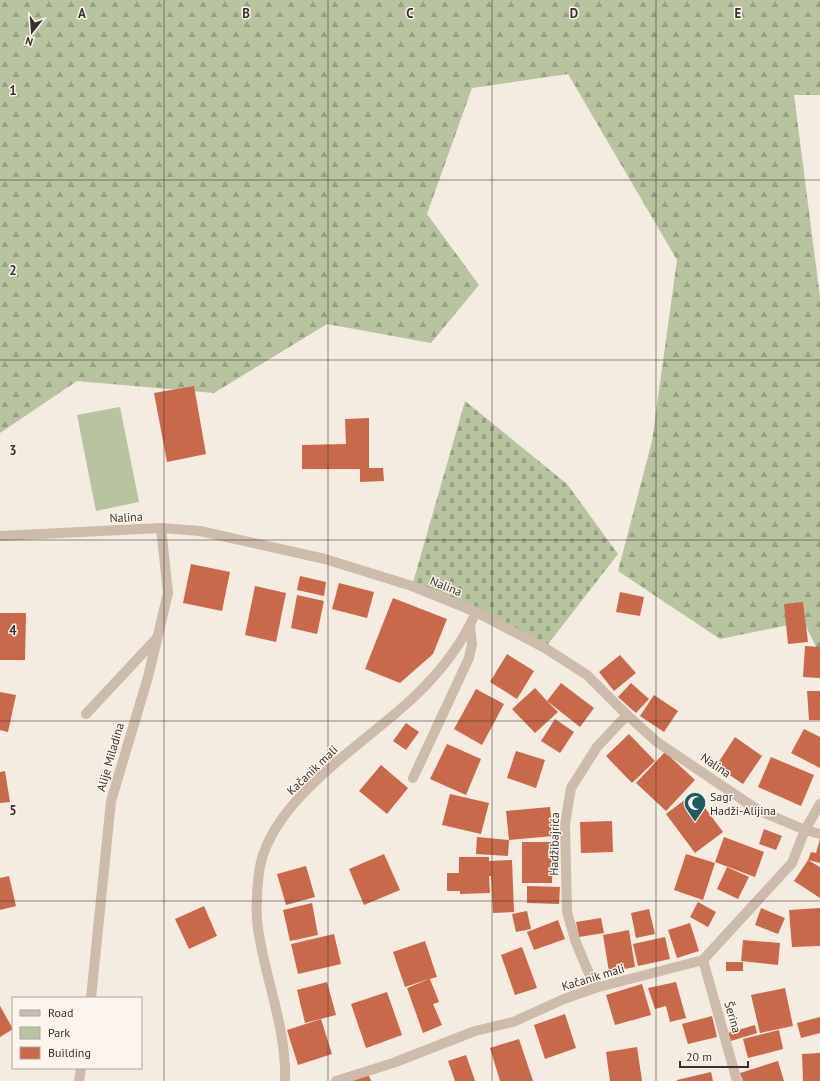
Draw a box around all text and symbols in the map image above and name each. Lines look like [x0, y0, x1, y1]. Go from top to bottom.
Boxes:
text: A [78, 5, 86, 22]
text: B [242, 5, 250, 22]
text: C [406, 5, 414, 22]
text: D [570, 5, 578, 22]
text: E [735, 5, 742, 22]
north arrow [12, 12, 52, 52]
text: N [24, 34, 35, 49]
text: 1 [9, 82, 17, 99]
text: 2 [9, 262, 17, 279]
text: 3 [9, 442, 17, 459]
street label: Nalina [109, 509, 143, 525]
street label: Nalina [428, 573, 464, 599]
text: 4 [9, 622, 17, 639]
street label: Alije Miladina [93, 721, 127, 793]
street label: Kačanik mali [283, 742, 341, 798]
street label: Nalina [698, 749, 734, 781]
place label: Sagr Hadži-Alijina [710, 789, 776, 818]
mosque icon: Sagr Hadži-Alijina [682, 790, 708, 823]
text: 5 [9, 802, 17, 819]
street label: Hadžibajrića [546, 812, 562, 876]
street label: Kačanik mali [560, 960, 626, 994]
legend [12, 997, 142, 1069]
street label: Šerina [721, 999, 745, 1035]
text: Road [48, 1005, 73, 1020]
text: Park [48, 1025, 70, 1040]
scale bar [680, 1043, 748, 1069]
text: Building [48, 1045, 91, 1060]
text: 20 m [686, 1049, 712, 1064]

